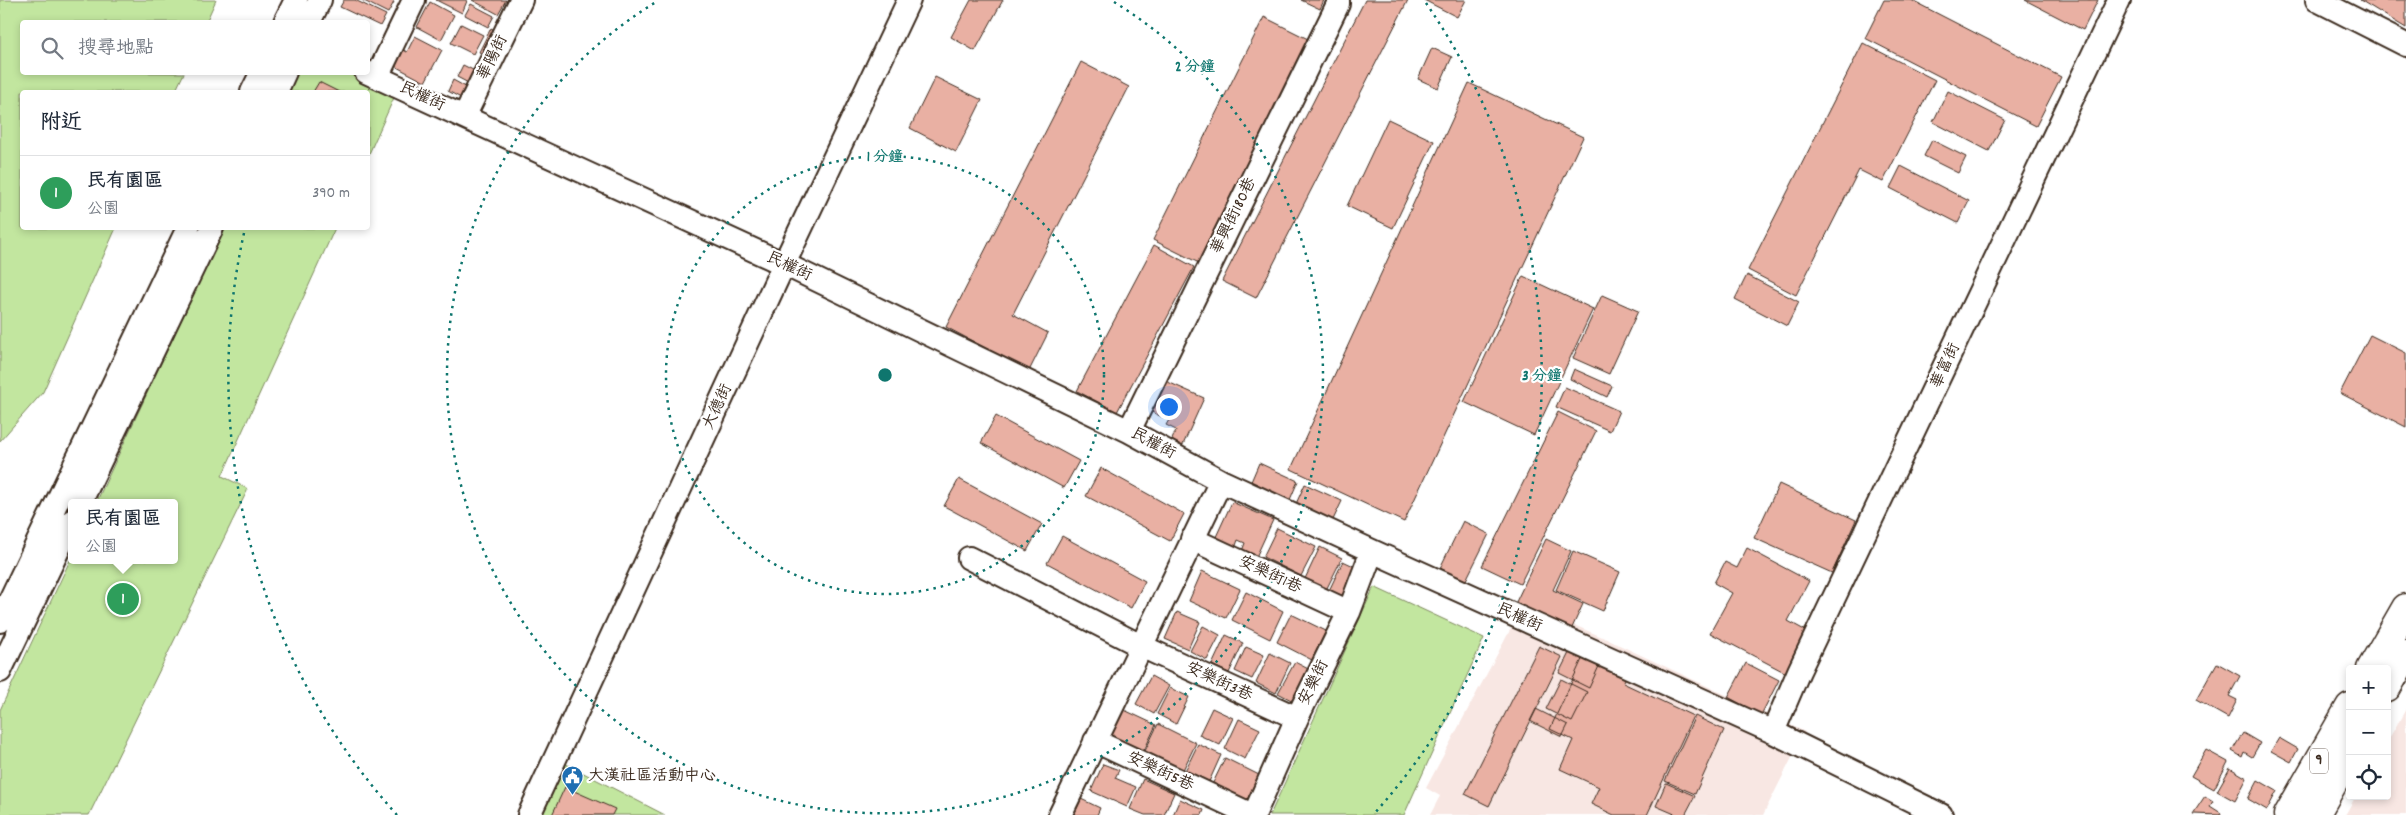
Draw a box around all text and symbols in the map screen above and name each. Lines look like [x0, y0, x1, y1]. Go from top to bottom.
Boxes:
search box [20, 20, 370, 75]
street label: 華陽街 [472, 31, 514, 85]
icon: search [38, 34, 66, 62]
text: 搜尋地點 [78, 36, 154, 63]
text: 2 分鐘 [1175, 57, 1215, 79]
street label: 民權街 [395, 76, 449, 118]
text: 附近 [40, 109, 82, 139]
text: 1 分鐘 [867, 147, 903, 169]
text: 民有園區 [87, 169, 163, 196]
street label: 華興街180巷 [1206, 174, 1262, 258]
text: 1 [54, 182, 58, 205]
text: 390 m [312, 182, 350, 205]
text: 公園 [87, 198, 119, 221]
street label: 民權街 [762, 246, 816, 288]
street label: 華富街 [1925, 339, 1967, 393]
centre of rings [876, 366, 894, 384]
text: 3 分鐘 [1522, 366, 1562, 388]
street label: 大德街 [697, 380, 739, 434]
your location [1156, 394, 1182, 420]
street label: 民權街 [1126, 423, 1180, 465]
popup [68, 499, 178, 564]
text: 民有園區 [85, 507, 161, 534]
text: 公園 [85, 536, 117, 559]
street label: 安樂街1巷 [1235, 550, 1305, 600]
pin: 1 [107, 580, 139, 618]
street label: 民權街 [1492, 598, 1546, 638]
street label: 安樂街 [1293, 656, 1335, 710]
street label: 安樂街3巷 [1182, 657, 1256, 707]
map controls [2346, 665, 2391, 800]
button: + [2346, 665, 2391, 710]
button: − [2346, 710, 2391, 755]
street label: 安樂街5巷 [1123, 746, 1197, 798]
road number: 9 [2310, 748, 2328, 774]
button: locate [2346, 755, 2391, 800]
public building icon: 大漢社區活動中心 [560, 764, 584, 795]
place label: 大漢社區活動中心 [588, 765, 716, 788]

